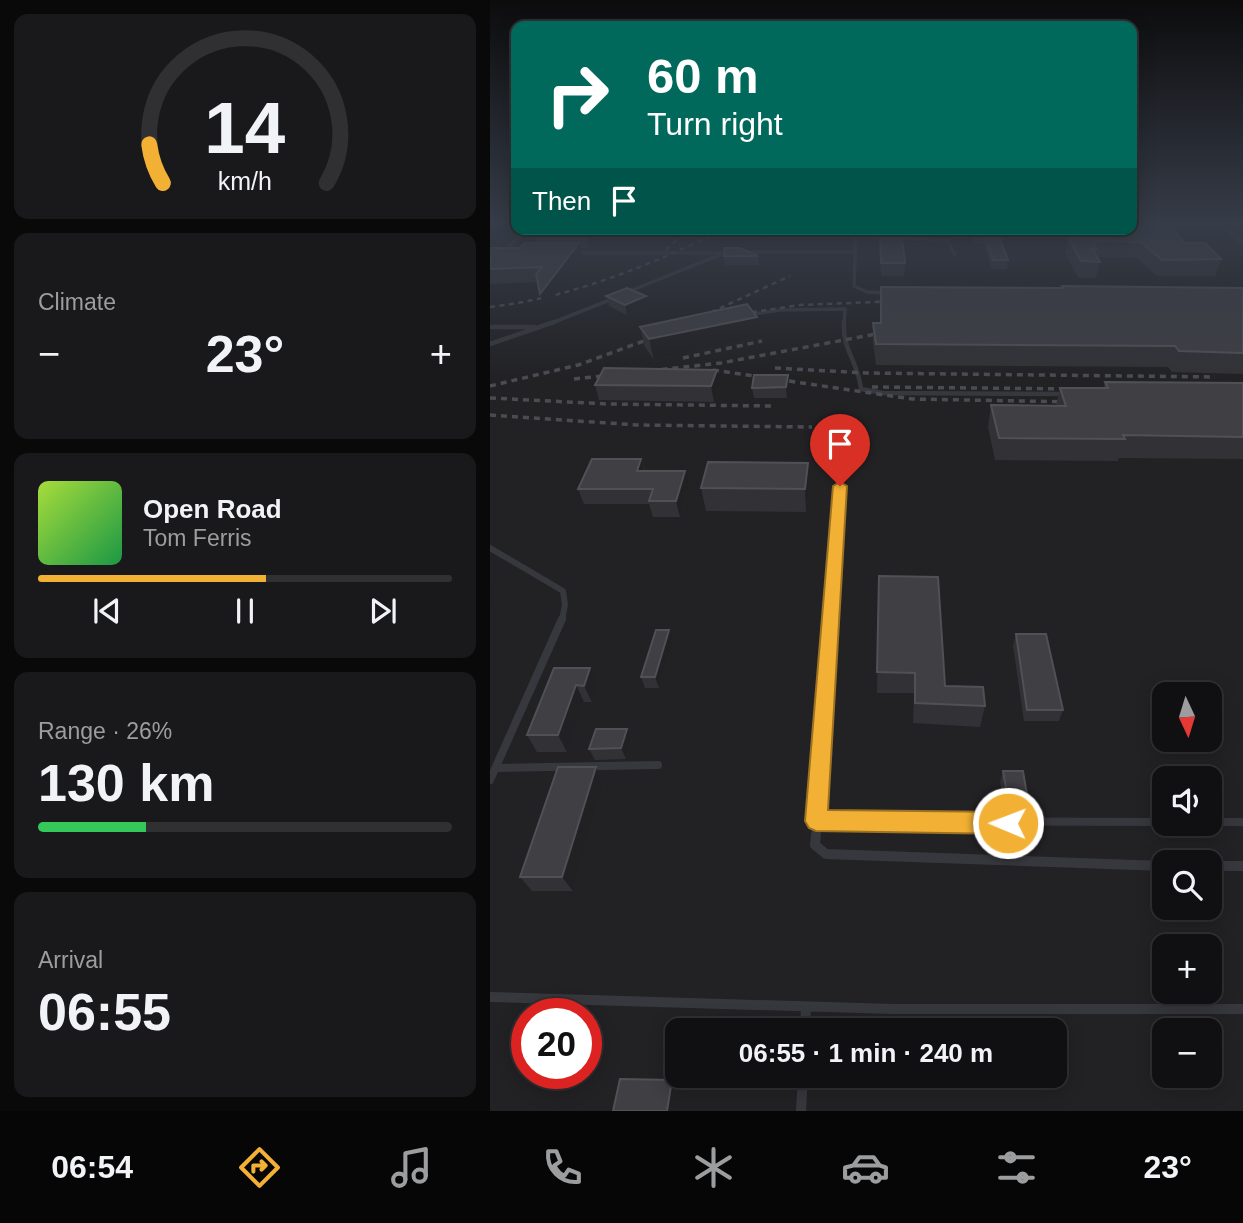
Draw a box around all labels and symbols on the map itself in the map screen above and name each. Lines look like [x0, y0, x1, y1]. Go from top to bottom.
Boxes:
pin [810, 414, 870, 486]
north arrow [1152, 682, 1222, 752]
position arrow [971, 786, 1045, 860]
speed limit sign: 20 [511, 998, 602, 1089]

